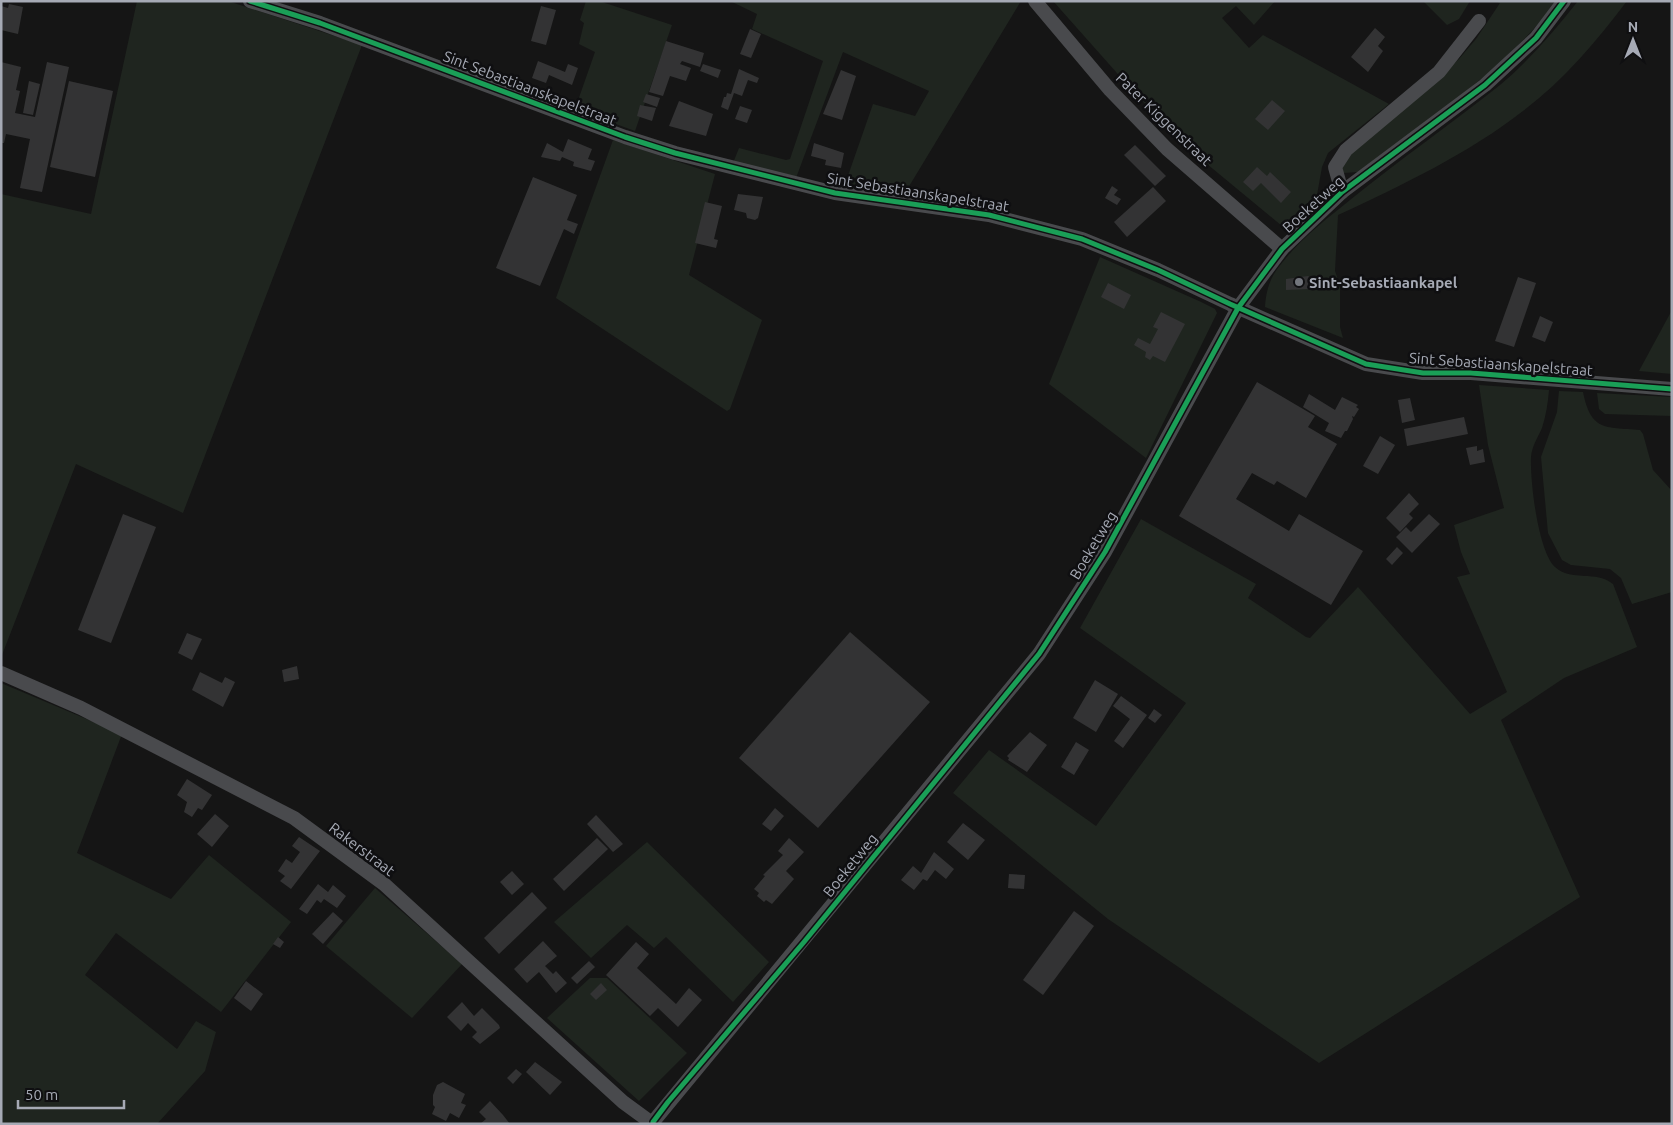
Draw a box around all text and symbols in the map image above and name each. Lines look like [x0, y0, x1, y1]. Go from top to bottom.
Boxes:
north arrow [1608, 15, 1658, 65]
text: N [1628, 19, 1638, 35]
street label: Sint Sebastiaanskapelstraat [441, 47, 619, 129]
street label: Pater Kiggenstraat [1113, 69, 1215, 169]
street label: Sint Sebastiaanskapelstraat [826, 169, 1010, 215]
street label: Boeketweg [1279, 172, 1347, 236]
place label: Sint-Sebastiaankapel [1309, 274, 1458, 291]
marker: Sint-Sebastiaankapel [1293, 276, 1305, 288]
street label: Sint Sebastiaanskapelstraat [1409, 349, 1594, 379]
street label: Boeketweg [1066, 508, 1120, 582]
street label: Rakerstraat [326, 819, 398, 879]
street label: Boeketweg [819, 830, 881, 900]
scale bar [18, 1078, 124, 1110]
text: 50 m [25, 1086, 58, 1103]

